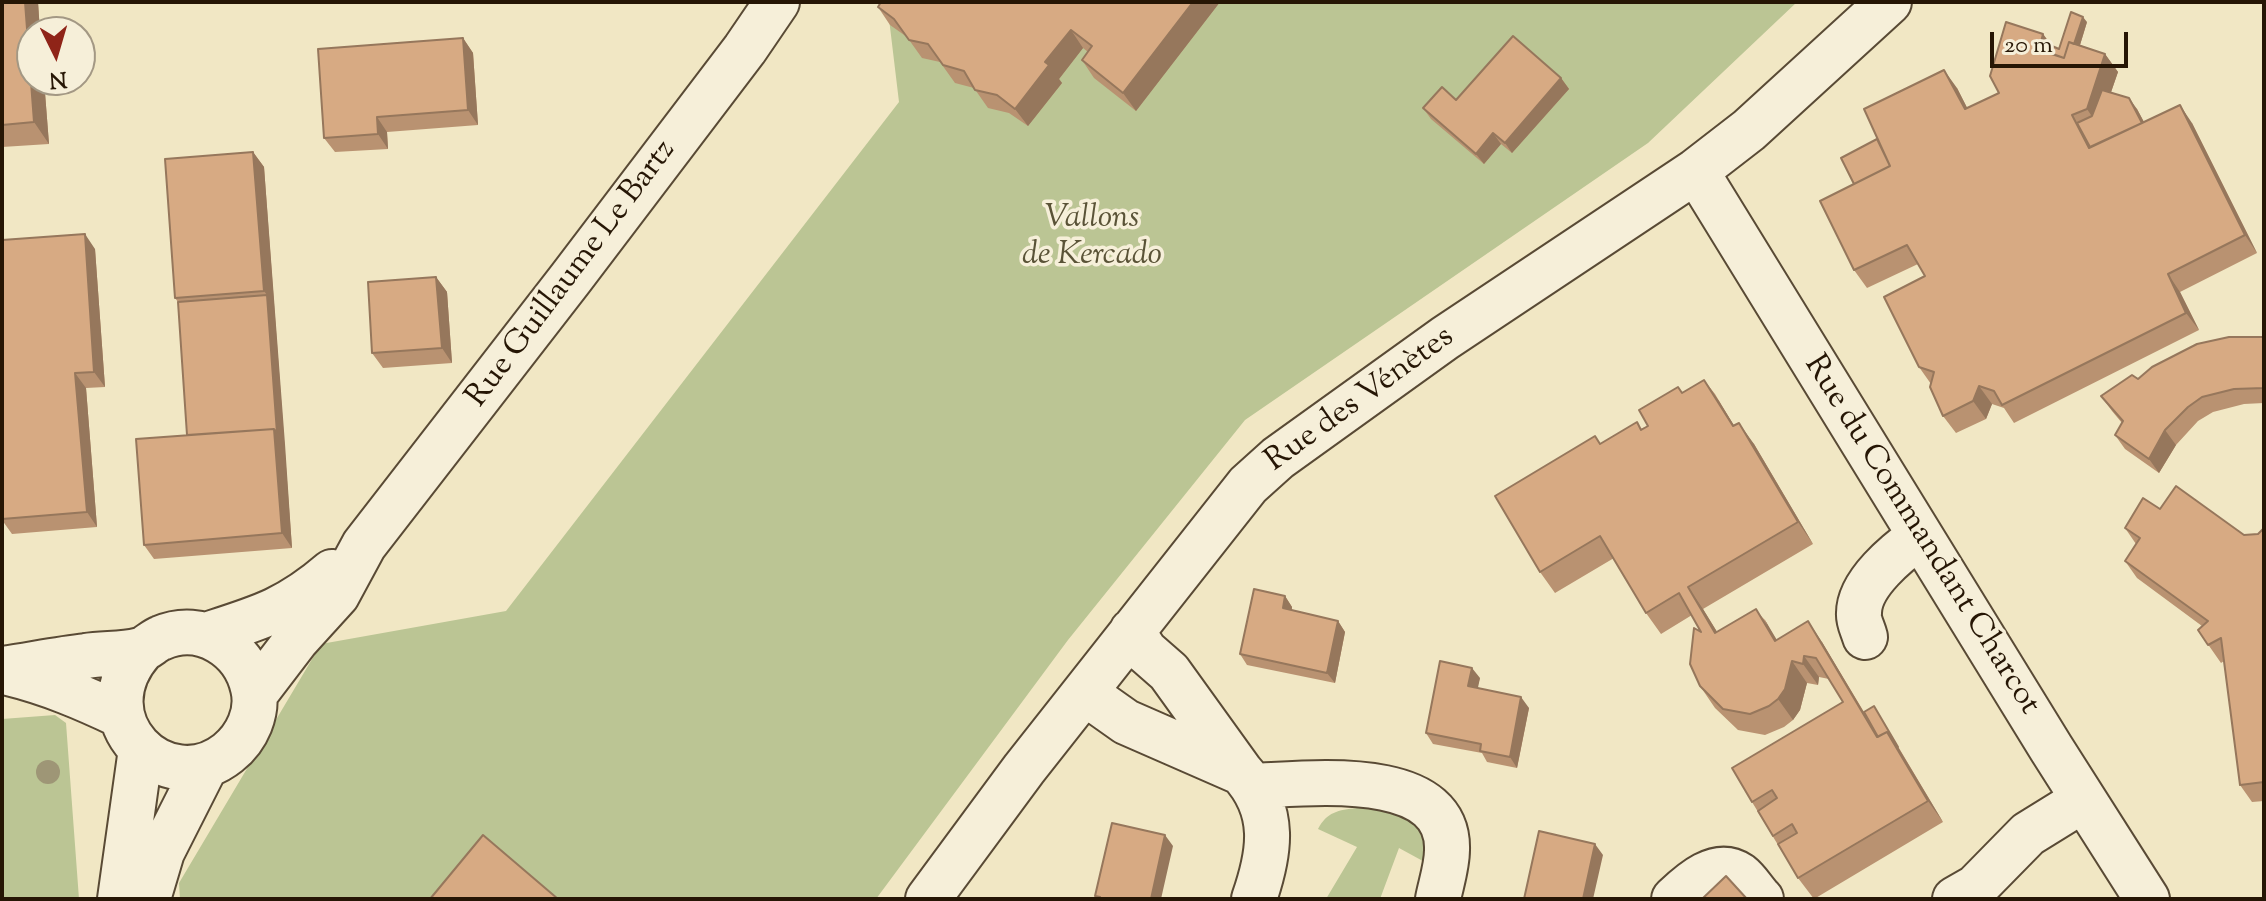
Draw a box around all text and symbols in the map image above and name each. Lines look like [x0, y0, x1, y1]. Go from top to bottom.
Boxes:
north arrow [16, 16, 96, 96]
scale bar [1994, 16, 2132, 66]
text: 20 m [2004, 29, 2053, 63]
text: N [48, 61, 68, 95]
street label: Rue Guillaume Le Bartz [460, 134, 686, 416]
park label: Vallons de Kercado [1022, 202, 1162, 277]
street label: Rue des Vénètes [1259, 320, 1463, 482]
street label: Rue du Commandant Charcot [1793, 349, 2047, 723]

